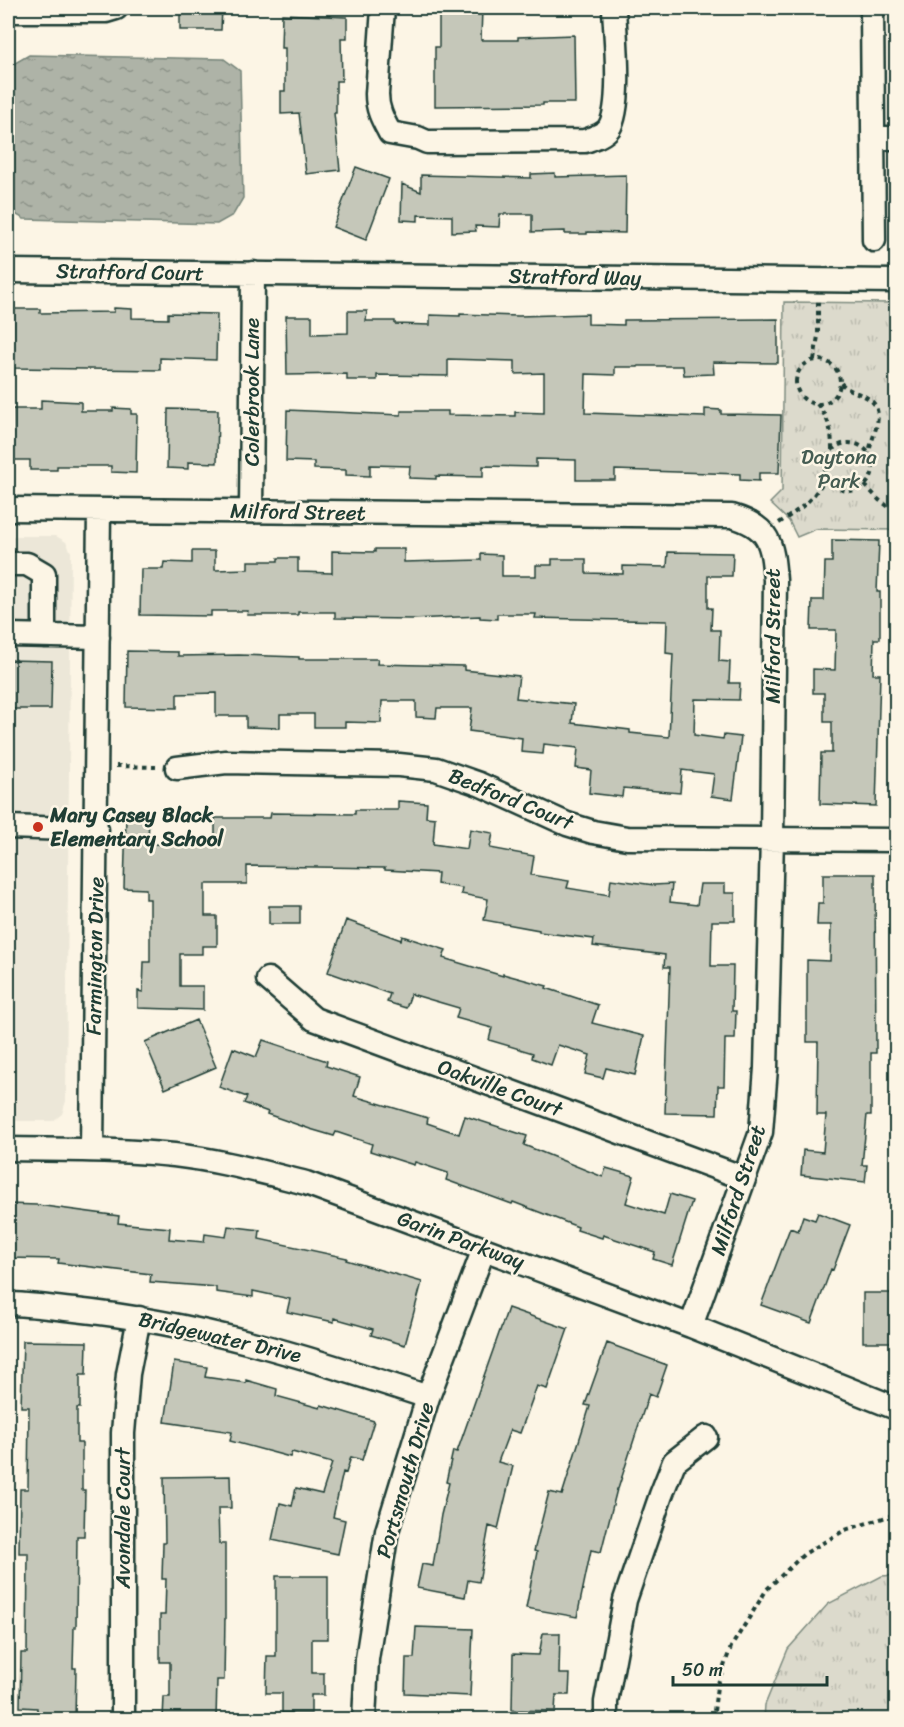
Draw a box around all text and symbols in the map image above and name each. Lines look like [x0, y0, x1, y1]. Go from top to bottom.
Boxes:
street label: Stratford Court [56, 252, 204, 292]
street label: Stratford Way [508, 257, 642, 297]
street label: Colerbrook Lane [233, 318, 271, 466]
park label: Daytona Park [801, 438, 877, 500]
street label: Milford Street [230, 492, 366, 532]
street label: Milford Street [754, 568, 792, 704]
street label: Bedford Court [443, 757, 581, 842]
place label: Mary Casey Black Elementary School [49, 796, 224, 858]
marker: Mary Casey Black Elementary School [31, 820, 45, 834]
street label: Farmington Drive [75, 876, 115, 1036]
street label: Oakville Court [432, 1048, 569, 1129]
street label: Milford Street [699, 1120, 777, 1260]
street label: Garin Parkway [392, 1199, 530, 1281]
street label: Bridgewater Drive [135, 1300, 305, 1374]
street label: Portsmouth Drive [365, 1397, 446, 1563]
street label: Avondale Court [104, 1446, 142, 1589]
scale bar [673, 1649, 828, 1687]
text: 50 m [682, 1654, 723, 1686]

